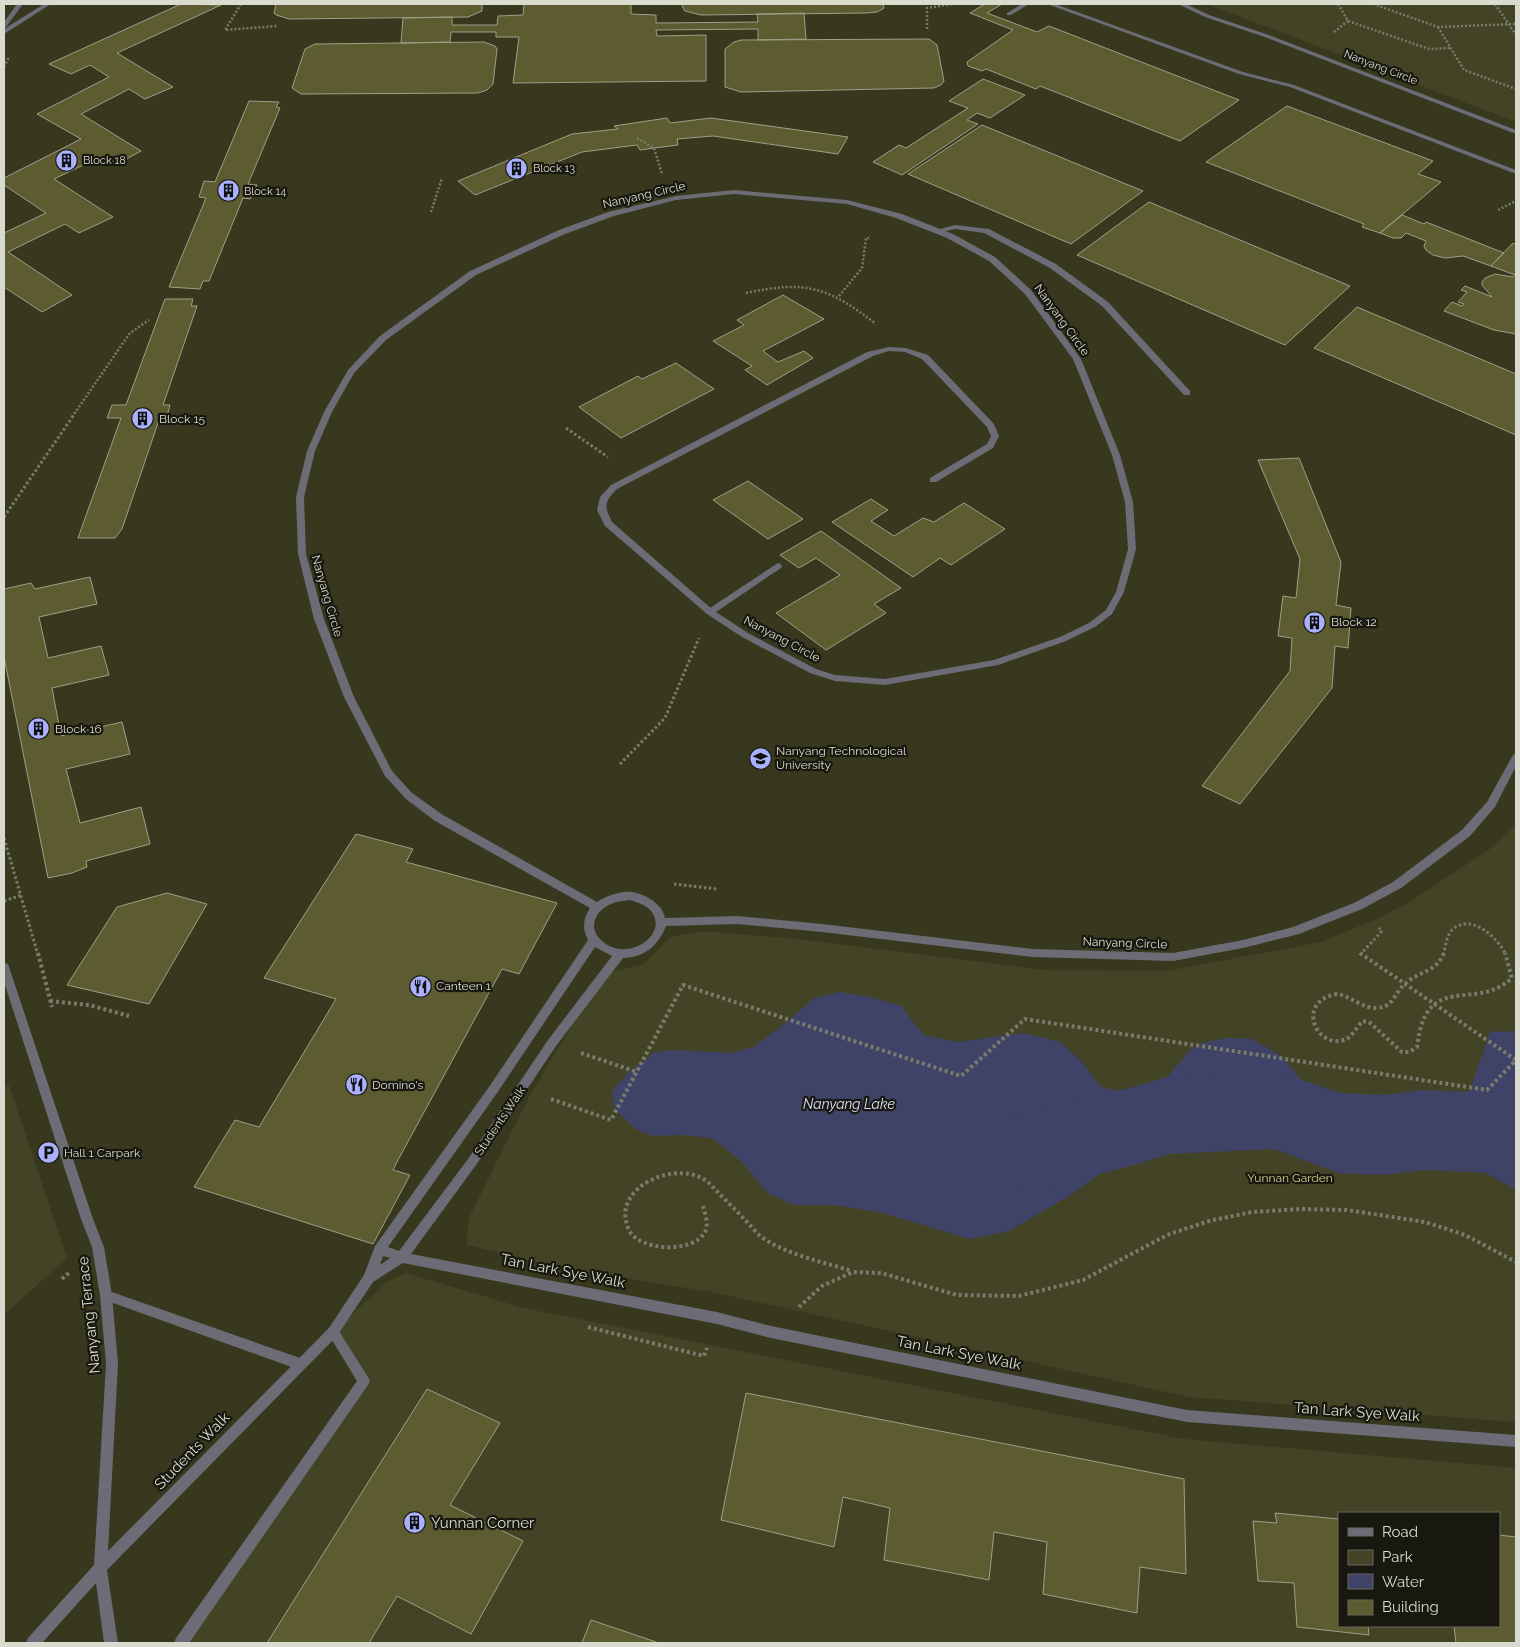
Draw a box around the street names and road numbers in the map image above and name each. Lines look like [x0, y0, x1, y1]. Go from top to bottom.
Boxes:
street label: Nanyang Circle [1342, 47, 1420, 88]
street label: Nanyang Circle [601, 179, 687, 211]
street label: Nanyang Circle [1031, 282, 1093, 358]
street label: Nanyang Circle [309, 553, 345, 639]
street label: Nanyang Circle [741, 613, 823, 665]
street label: Nanyang Circle [1082, 935, 1168, 951]
street label: Students Walk [472, 1083, 529, 1158]
street label: Tan Lark Sye Walk [499, 1250, 627, 1292]
street label: Nanyang Terrace [74, 1255, 104, 1374]
street label: Tan Lark Sye Walk [895, 1332, 1023, 1374]
street label: Tan Lark Sye Walk [1293, 1399, 1421, 1425]
street label: Students Walk [151, 1409, 233, 1493]

